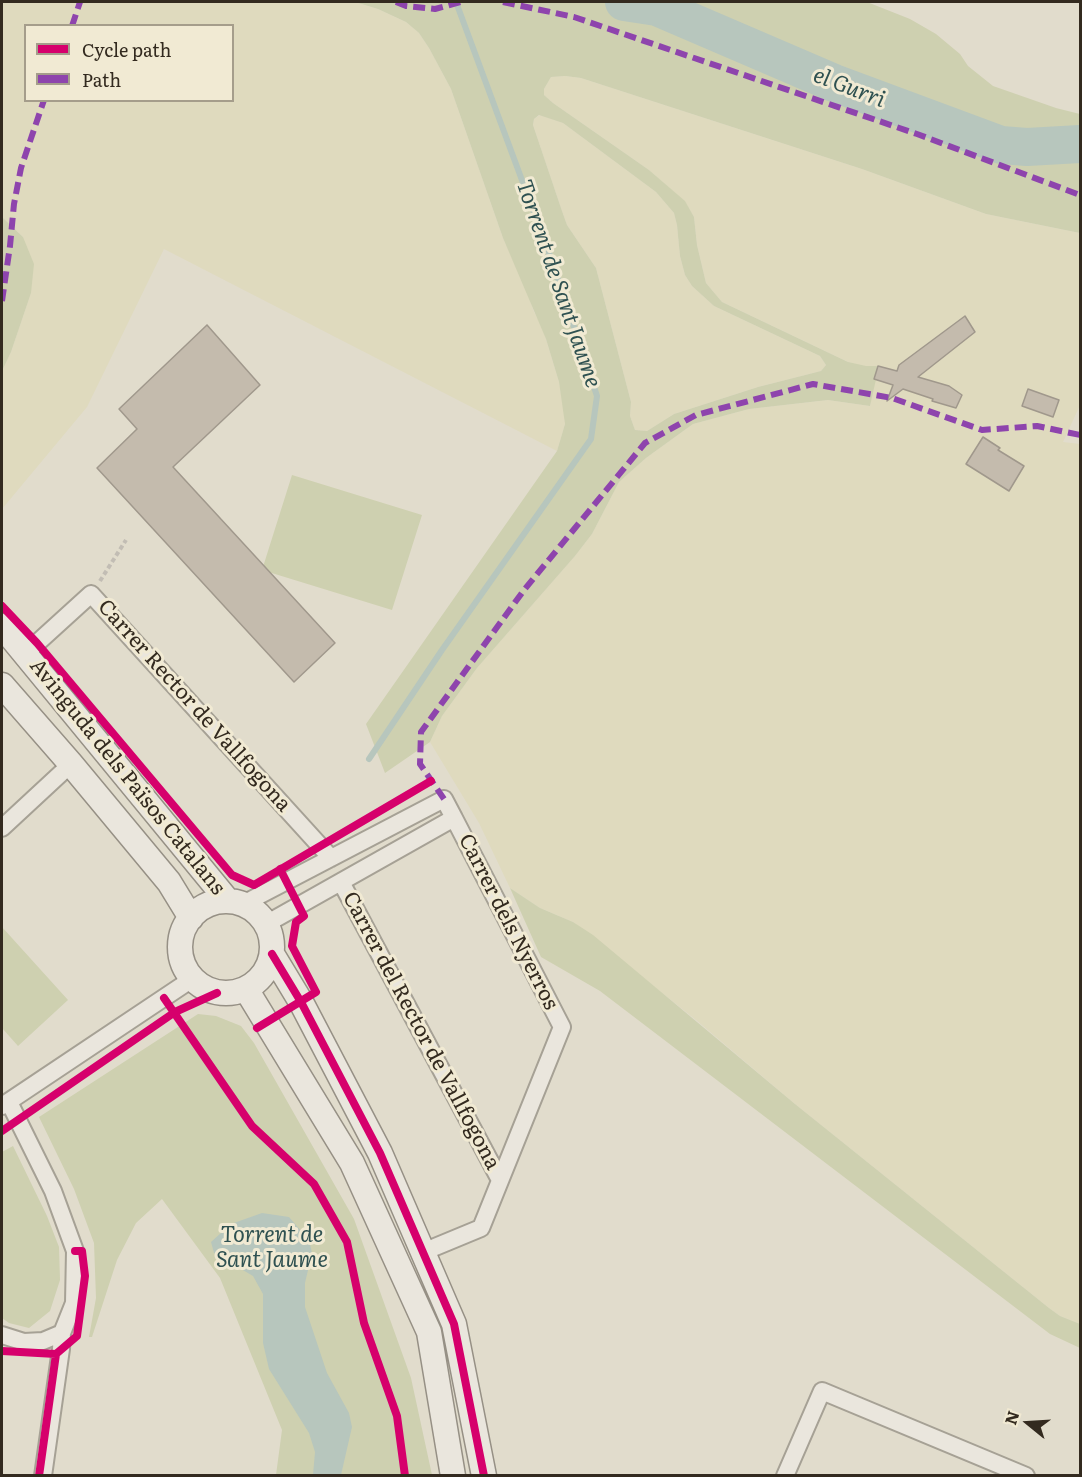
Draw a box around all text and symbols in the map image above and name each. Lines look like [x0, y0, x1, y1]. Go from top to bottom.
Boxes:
legend [24, 24, 234, 102]
text: Cycle path [82, 36, 171, 63]
water label: el Gurri [809, 62, 889, 114]
text: Path [82, 66, 121, 93]
water label: Torrent de Sant Jaume [510, 177, 606, 391]
street label: Carrer Rector de Vallfogona [92, 595, 296, 817]
street label: Avinguda dels Països Catalans [24, 654, 230, 900]
street label: Carrer dels Nyerros [453, 830, 563, 1014]
street label: Carrer del Rector de Vallfogona [337, 888, 505, 1174]
water label: Torrent de Sant Jaume [216, 1223, 328, 1274]
north arrow [998, 1393, 1058, 1453]
text: N [997, 1407, 1024, 1428]

